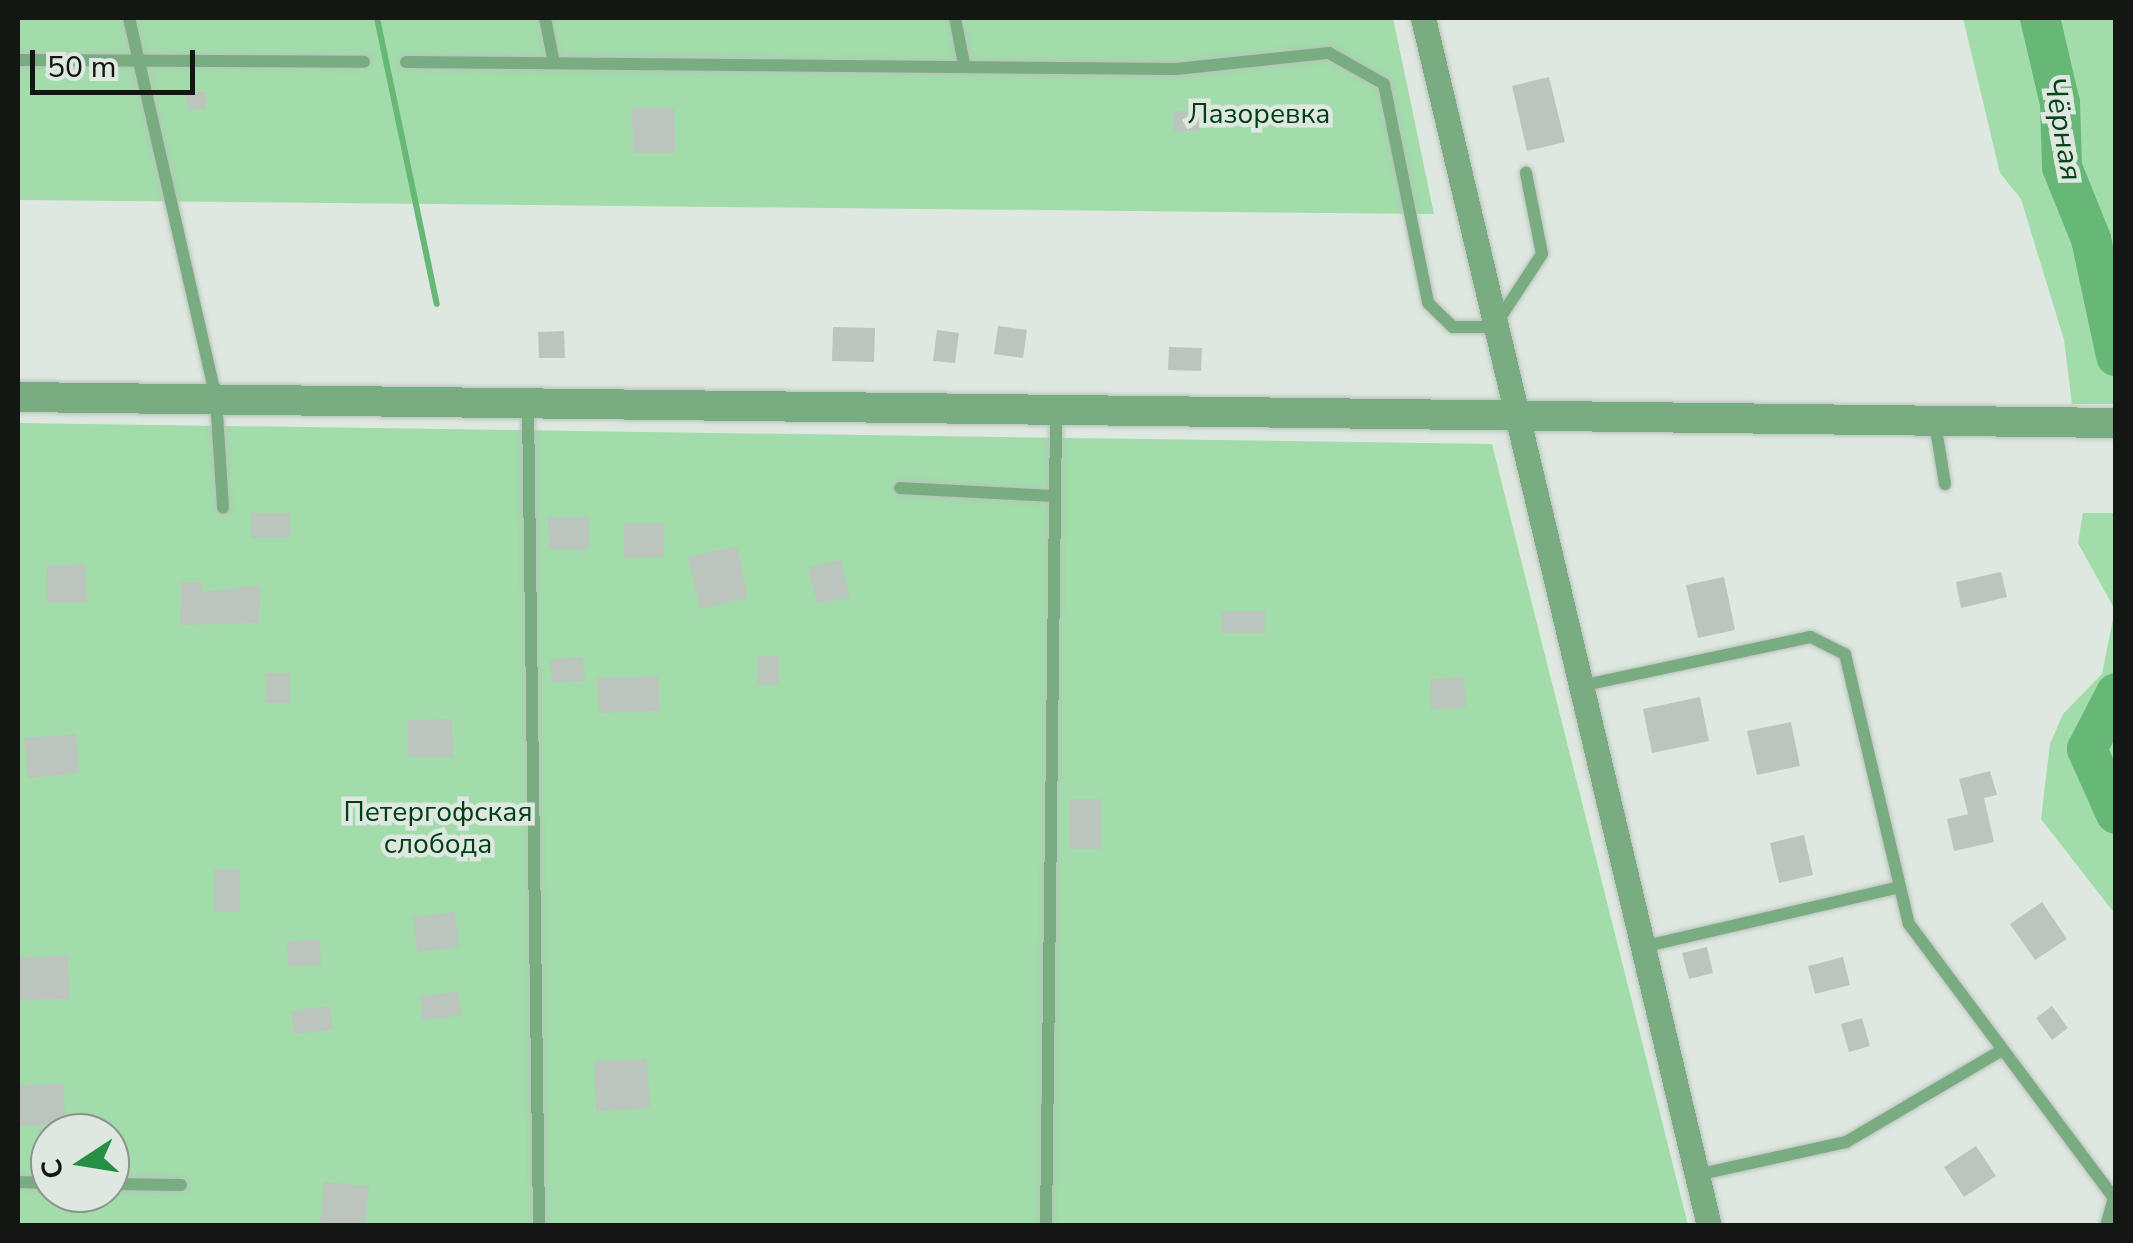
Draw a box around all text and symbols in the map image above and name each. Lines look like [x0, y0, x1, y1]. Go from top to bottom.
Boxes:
scale bar [35, 30, 200, 92]
text: 50 m [47, 47, 116, 88]
water label: Чёрная [2035, 75, 2089, 183]
park label: Лазоревка [1188, 97, 1330, 131]
park label: Петергофская слобода [344, 795, 532, 861]
north arrow [30, 1113, 130, 1213]
text: С [32, 1156, 73, 1182]

